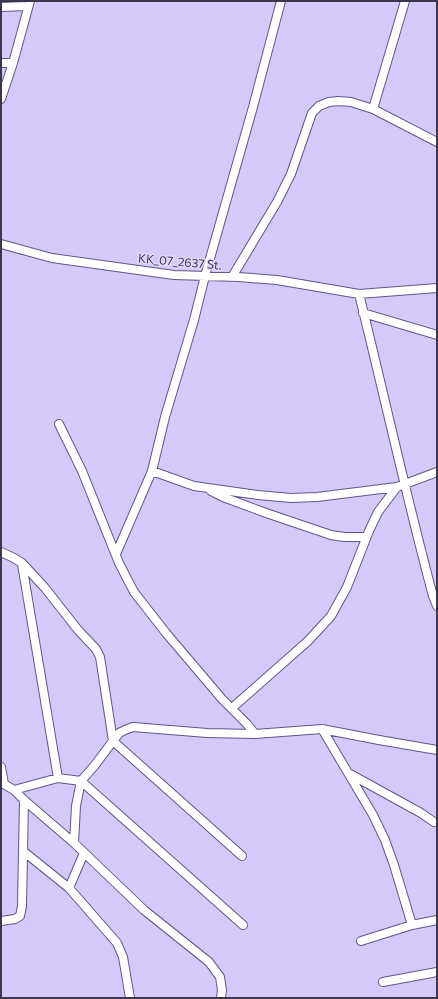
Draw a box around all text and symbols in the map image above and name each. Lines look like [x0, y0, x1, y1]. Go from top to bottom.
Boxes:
street label: KK_07_2637 St. [138, 250, 223, 272]

